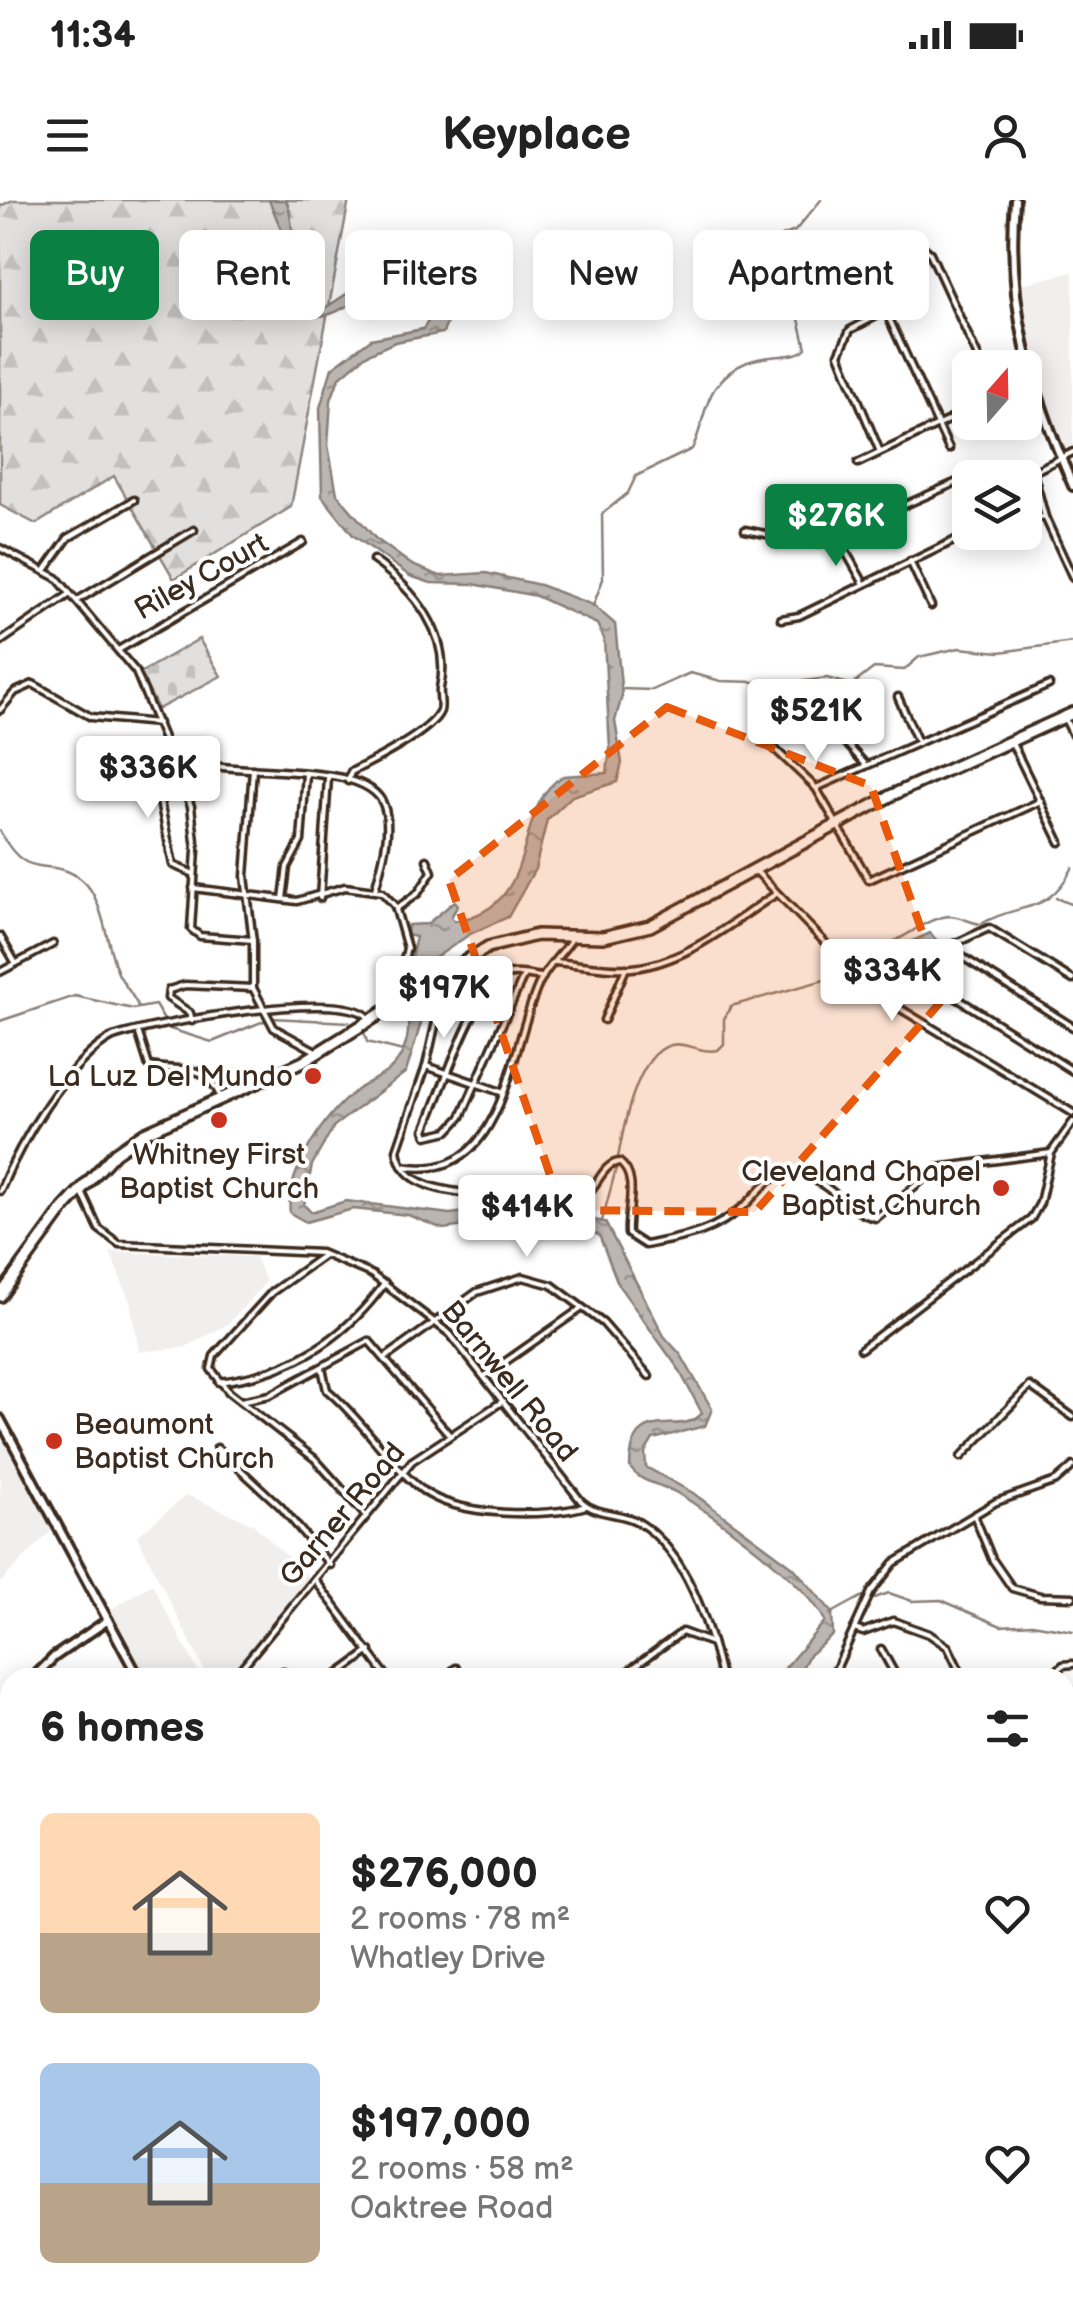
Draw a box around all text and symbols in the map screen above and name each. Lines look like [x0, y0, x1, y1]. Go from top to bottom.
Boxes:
text: 11:34 [50, 13, 136, 58]
icon: menu [40, 108, 95, 163]
text: Keyplace [442, 108, 631, 163]
icon: person [978, 108, 1033, 163]
chip: Buy [30, 230, 159, 320]
chip: Rent [179, 230, 325, 320]
chip: Filters [345, 230, 513, 320]
chip: New [533, 230, 673, 320]
chip: Apartment [693, 230, 929, 320]
north arrow [952, 350, 1042, 440]
map controls [952, 350, 1042, 550]
button: layers [952, 460, 1042, 550]
pin: $276K [766, 484, 906, 569]
text: $276K [787, 497, 885, 536]
street label: Riley Court [128, 525, 275, 628]
pin: $521K [746, 679, 886, 764]
text: $521K [769, 692, 863, 731]
pin: $336K [78, 736, 218, 821]
text: $336K [98, 749, 198, 788]
pin: $334K [822, 939, 962, 1024]
text: $334K [842, 952, 942, 991]
pin: $197K [374, 956, 514, 1041]
text: $197K [398, 969, 490, 1008]
place label: La Luz Del Mundo [47, 1059, 293, 1095]
marker: La Luz Del Mundo [302, 1065, 324, 1087]
marker: Whitney First Baptist Church [208, 1109, 230, 1131]
place label: Whitney First Baptist Church [119, 1137, 319, 1207]
place label: Cleveland Chapel Baptist Church [741, 1154, 981, 1224]
pin: $414K [457, 1175, 597, 1260]
marker: Cleveland Chapel Baptist Church [990, 1177, 1012, 1199]
text: $414K [480, 1188, 574, 1227]
street label: Barnwell Road [433, 1294, 585, 1469]
place label: Beaumont Baptist Church [74, 1407, 274, 1477]
marker: Beaumont Baptist Church [43, 1430, 65, 1452]
street label: Garner Road [272, 1435, 413, 1594]
icon: filters [980, 1701, 1035, 1756]
text: 6 homes [40, 1703, 204, 1754]
text: $276,000 [350, 1849, 538, 1900]
icon: home [120, 1853, 240, 1973]
icon: heart [980, 1886, 1035, 1941]
text: 2 rooms · 78 m² [350, 1900, 570, 1939]
text: Whatley Drive [350, 1939, 545, 1978]
text: $197,000 [350, 2099, 531, 2150]
icon: home [120, 2103, 240, 2223]
icon: heart [980, 2136, 1035, 2191]
text: 2 rooms · 58 m² [350, 2150, 574, 2189]
text: Oaktree Road [350, 2189, 553, 2228]

